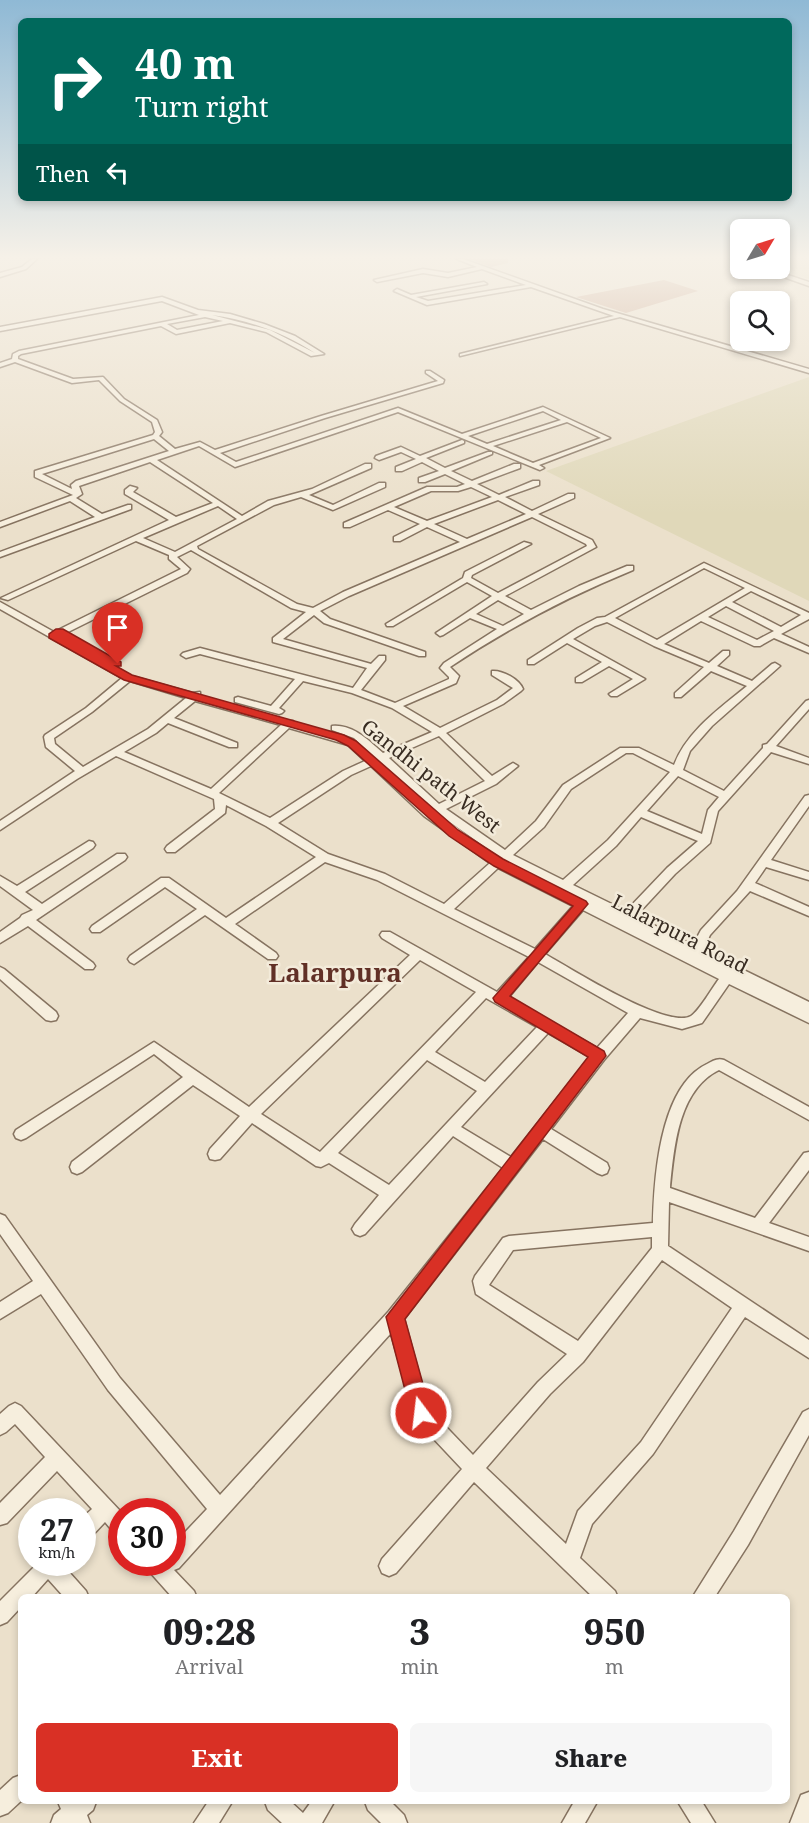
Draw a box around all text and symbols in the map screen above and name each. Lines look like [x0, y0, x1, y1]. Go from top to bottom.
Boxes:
text: 40 m [135, 34, 235, 91]
icon: right [36, 42, 114, 120]
text: Turn right [135, 88, 268, 125]
icon: left [101, 156, 134, 189]
text: Then [36, 158, 89, 188]
north arrow [730, 219, 790, 279]
map controls [730, 219, 790, 351]
button: search [730, 291, 790, 351]
pin [92, 602, 143, 664]
icon: arrive [101, 611, 134, 644]
street label: Gandhi path West [356, 713, 507, 839]
street label: Lalarpura Road [608, 888, 753, 979]
district label: Lalarpura [268, 954, 402, 990]
position arrow [389, 1381, 453, 1445]
speed limit sign: 30 [108, 1498, 186, 1576]
text: 27 [40, 1509, 74, 1550]
text: km/h [39, 1542, 75, 1562]
text: 09:28 [163, 1607, 256, 1656]
text: 3 [410, 1607, 430, 1656]
text: 950 [584, 1607, 645, 1656]
text: Arrival [175, 1653, 244, 1680]
text: min [401, 1653, 439, 1680]
text: m [605, 1653, 624, 1680]
button: Exit [36, 1723, 398, 1792]
button: Share [410, 1723, 772, 1792]

